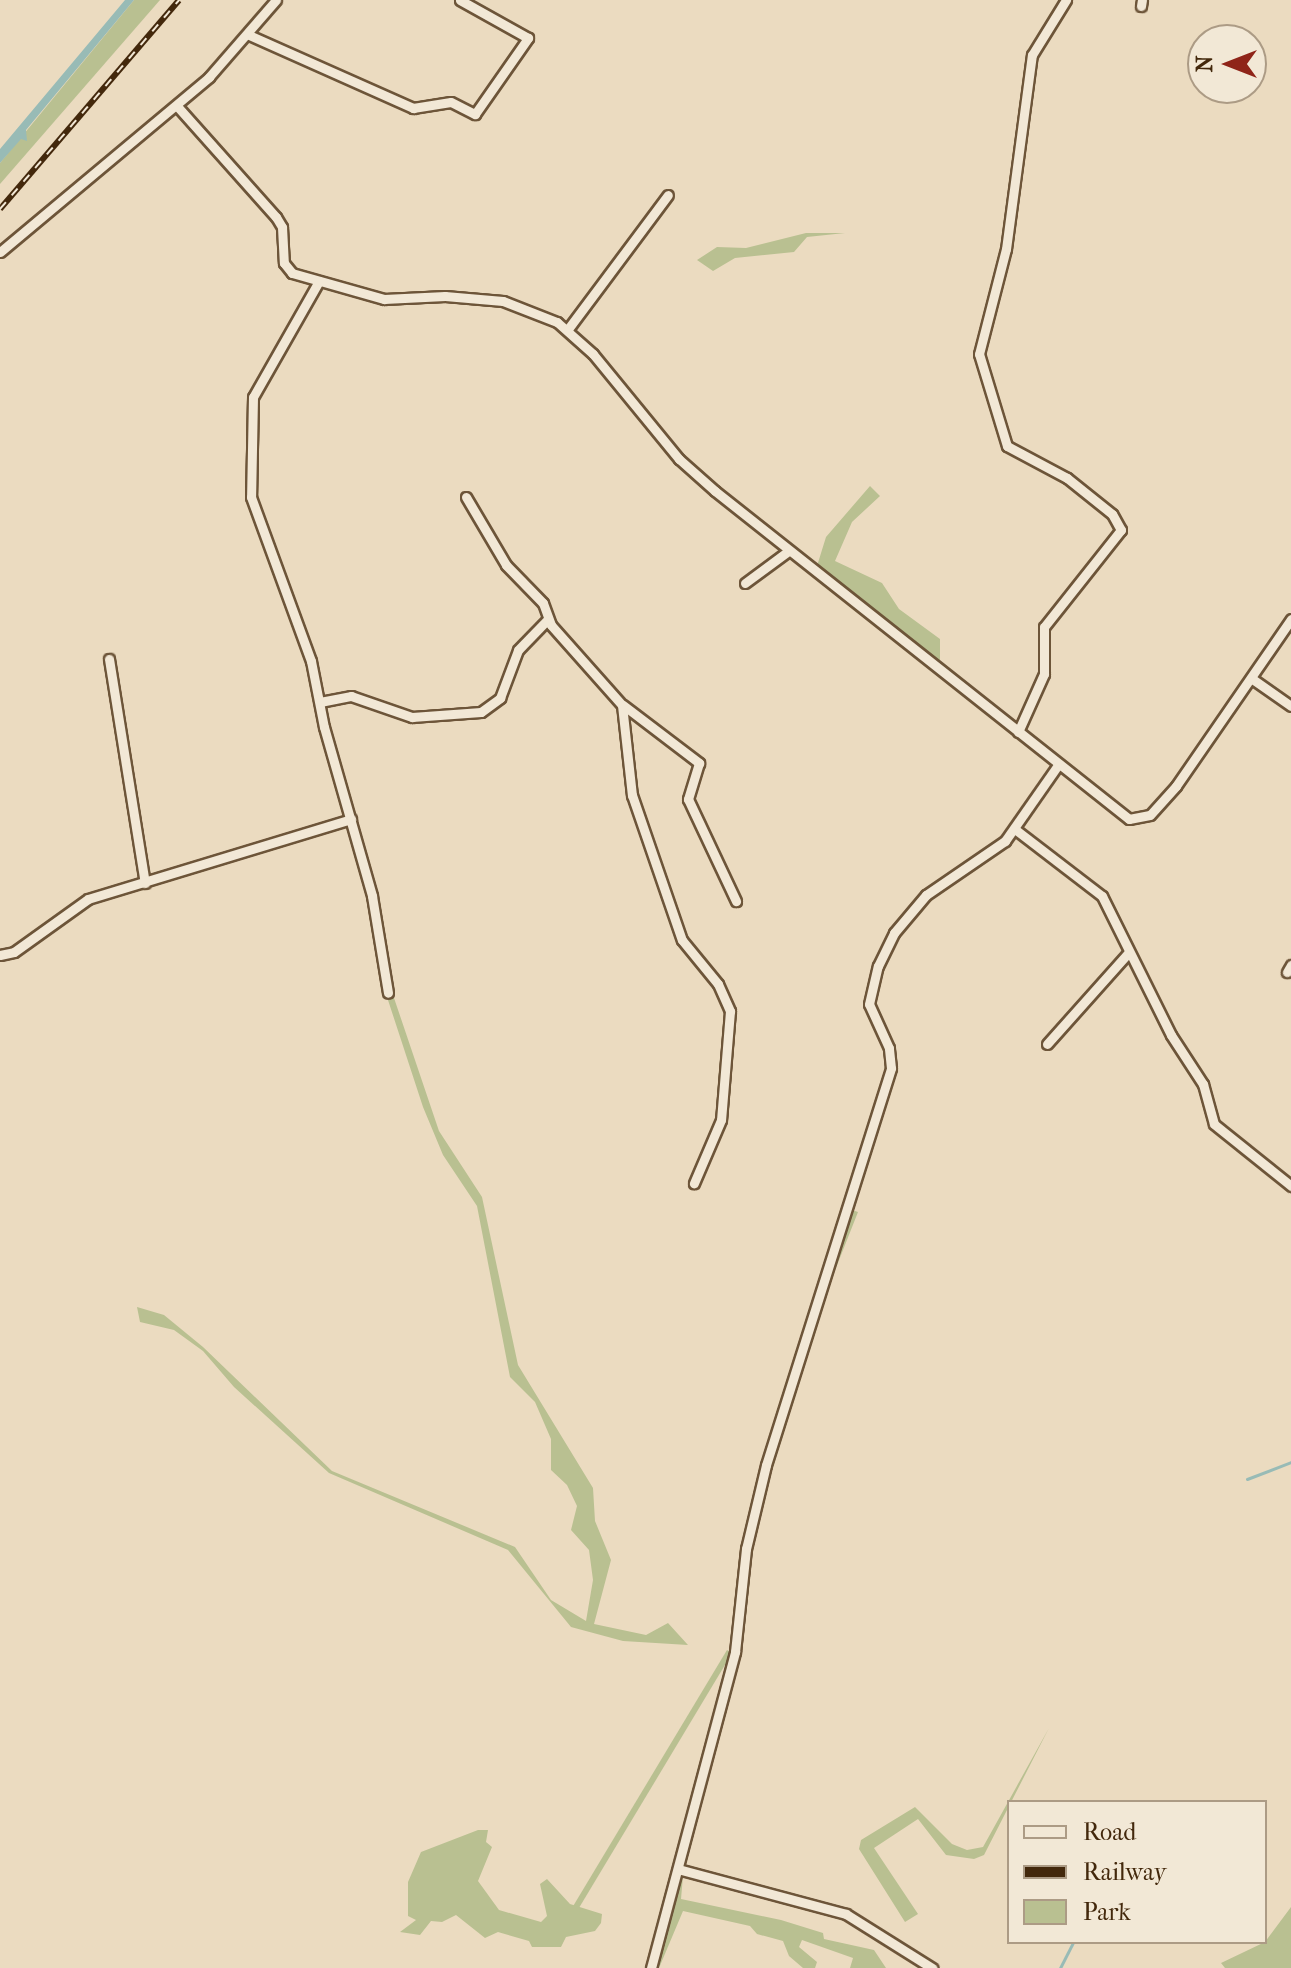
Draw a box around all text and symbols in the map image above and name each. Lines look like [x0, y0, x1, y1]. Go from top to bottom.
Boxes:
north arrow [1187, 24, 1267, 104]
text: N [1192, 56, 1218, 72]
legend [1007, 1800, 1267, 1944]
text: Road [1083, 1818, 1136, 1846]
text: Railway [1083, 1858, 1166, 1886]
text: Park [1083, 1898, 1131, 1926]

